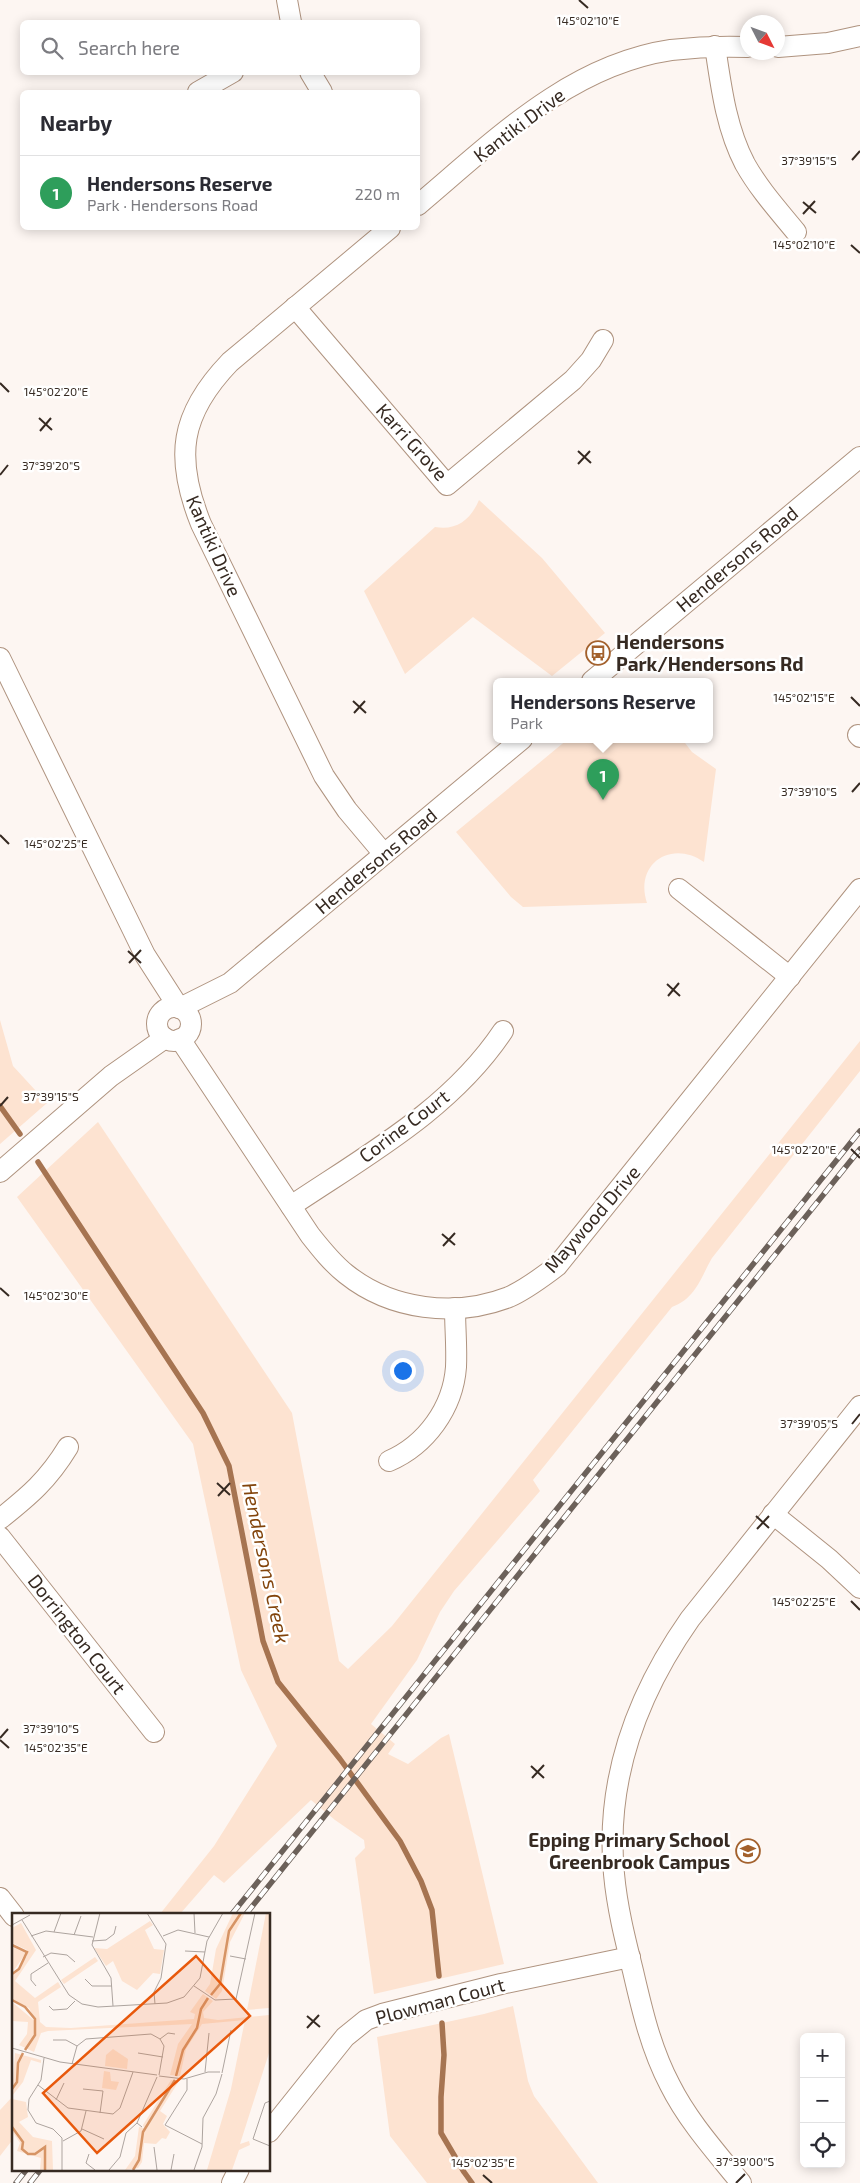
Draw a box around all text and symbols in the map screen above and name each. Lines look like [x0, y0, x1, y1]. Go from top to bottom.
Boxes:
text: 145°02'10"E [557, 13, 619, 27]
north arrow [740, 15, 785, 60]
search box [20, 20, 420, 75]
icon: search [38, 34, 66, 62]
text: Search here [78, 36, 180, 59]
street label: Kantiki Drive [468, 83, 569, 166]
text: Nearby [40, 110, 112, 135]
text: 37°39'15"S [781, 153, 837, 167]
text: Hendersons Reserve [87, 172, 272, 195]
text: 1 [53, 184, 59, 203]
text: 220 m [355, 184, 400, 203]
text: Park · Hendersons Road [87, 195, 258, 214]
text: 145°02'10"E [773, 237, 835, 251]
text: 145°02'20"E [24, 384, 88, 398]
street label: Karri Grove [372, 398, 453, 485]
text: 37°39'20"S [22, 458, 80, 472]
street label: Kantiki Drive [182, 492, 247, 600]
street label: Hendersons Road [671, 501, 802, 616]
place label: Hendersons Park/Hendersons Rd [616, 630, 804, 675]
bus stop icon: Hendersons Park/Hendersons Rd [585, 640, 611, 666]
popup [493, 678, 713, 743]
text: Hendersons Reserve [510, 690, 696, 713]
text: 145°02'15"E [773, 690, 835, 704]
text: Park [510, 713, 543, 732]
pin: 1 [587, 759, 619, 800]
text: 37°39'10"S [781, 784, 837, 798]
street label: Hendersons Road [310, 803, 441, 918]
text: 145°02'25"E [24, 836, 88, 850]
street label: Corine Court [354, 1084, 453, 1167]
text: 37°39'15"S [23, 1089, 79, 1103]
text: 145°02'20"E [772, 1142, 836, 1156]
street label: Maywood Drive [539, 1160, 644, 1277]
text: 145°02'30"E [24, 1288, 88, 1302]
your location [390, 1358, 416, 1384]
text: 37°39'05"S [780, 1416, 838, 1430]
water label: Hendersons Creek [238, 1480, 296, 1646]
street label: Dorrington Court [24, 1569, 131, 1698]
text: 145°02'25"E [772, 1594, 836, 1608]
text: 37°39'10"S [23, 1721, 79, 1735]
text: 145°02'35"E [24, 1740, 88, 1754]
place label: Epping Primary School Greenbrook Campus [528, 1828, 731, 1873]
school or university icon: Epping Primary School Greenbrook Campus [735, 1838, 761, 1864]
inset map [12, 1913, 270, 2170]
street label: Plowman Court [373, 1972, 507, 2029]
map controls [800, 2033, 845, 2168]
button: + [800, 2033, 845, 2078]
button: − [800, 2078, 845, 2123]
button: locate [800, 2123, 845, 2168]
text: 37°39'00"S [716, 2154, 775, 2168]
text: 145°02'35"E [451, 2155, 515, 2169]

